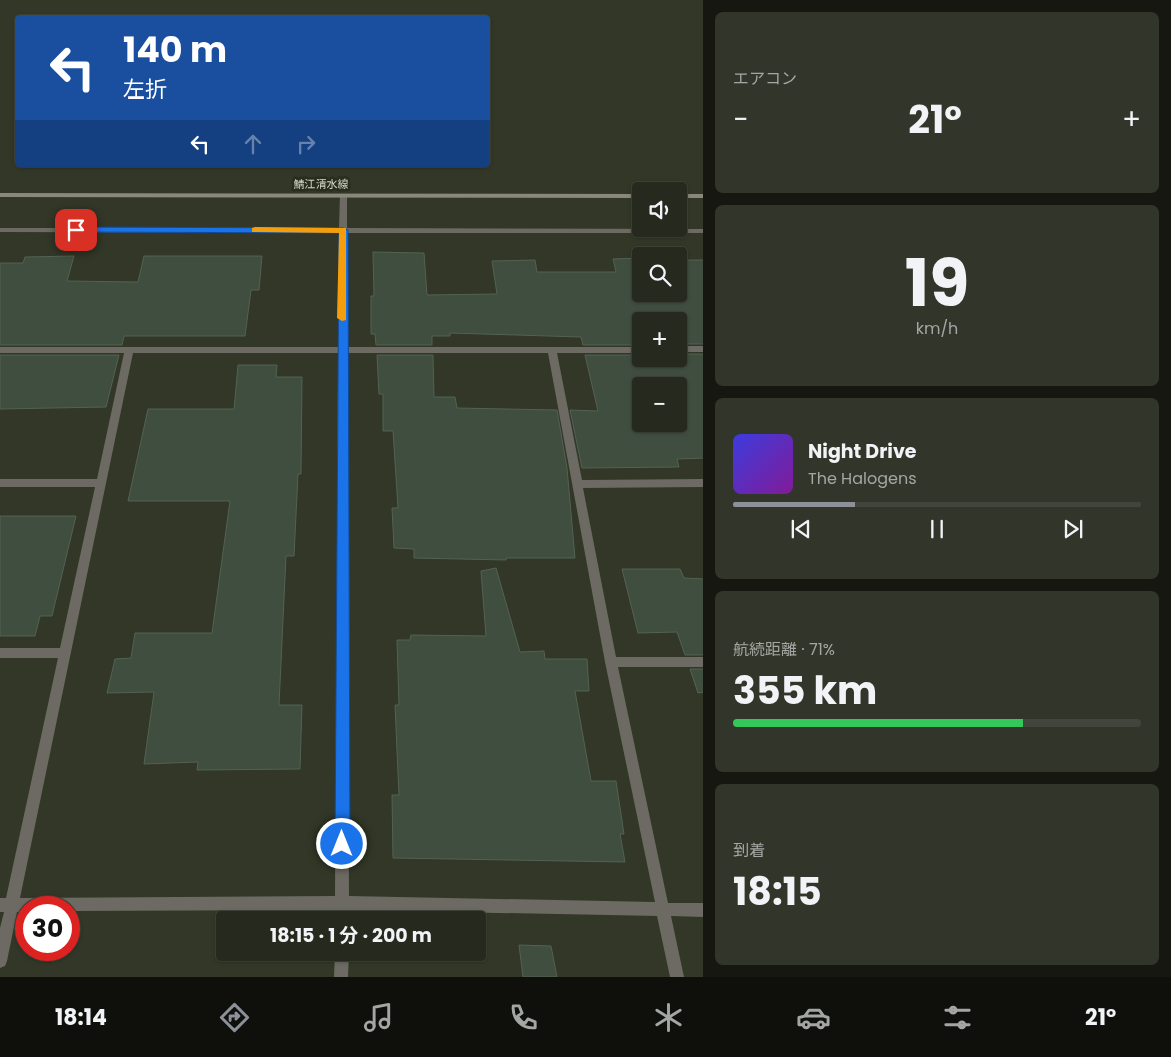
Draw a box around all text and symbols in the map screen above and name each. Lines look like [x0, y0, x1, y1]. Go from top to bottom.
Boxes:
text: 140 m [123, 25, 227, 74]
icon: left [40, 35, 105, 100]
text: エアコン [733, 67, 797, 90]
text: 左折 [123, 74, 167, 105]
text: 21° [908, 93, 962, 146]
text: − [733, 100, 748, 139]
text: + [1122, 100, 1141, 139]
icon: left [186, 130, 214, 158]
icon: ahead [239, 130, 267, 158]
icon: right [292, 130, 320, 158]
street label: 鯖江清水線 [294, 176, 349, 192]
map controls [632, 182, 687, 432]
button: sound [632, 182, 687, 237]
pin [55, 209, 97, 251]
icon: arrive [62, 216, 90, 244]
text: 19 [905, 238, 969, 329]
button: search [632, 247, 687, 302]
button: + [632, 312, 687, 367]
text: km/h [916, 317, 958, 340]
button: − [632, 377, 687, 432]
text: Night Drive [808, 438, 917, 465]
text: The Halogens [808, 467, 916, 490]
icon: previous [787, 515, 815, 543]
icon: pause [923, 515, 951, 543]
icon: next [1059, 515, 1087, 543]
text: 航続距離 · 71% [733, 638, 835, 661]
text: 355 km [733, 664, 877, 717]
position arrow [315, 817, 367, 869]
text: 到着 [733, 839, 765, 862]
text: 18:15 [733, 865, 822, 918]
speed limit sign: 30 [15, 896, 80, 961]
text: 18:15 · 1 分 · 200 m [270, 922, 432, 949]
icon: directions [217, 1000, 252, 1035]
icon: music [361, 1000, 396, 1035]
icon: phone [506, 1000, 541, 1035]
icon: climate [651, 1000, 686, 1035]
icon: car [796, 1000, 831, 1035]
icon: filters [940, 1000, 975, 1035]
text: 18:14 [55, 1002, 107, 1033]
text: 21° [1085, 1002, 1116, 1033]

